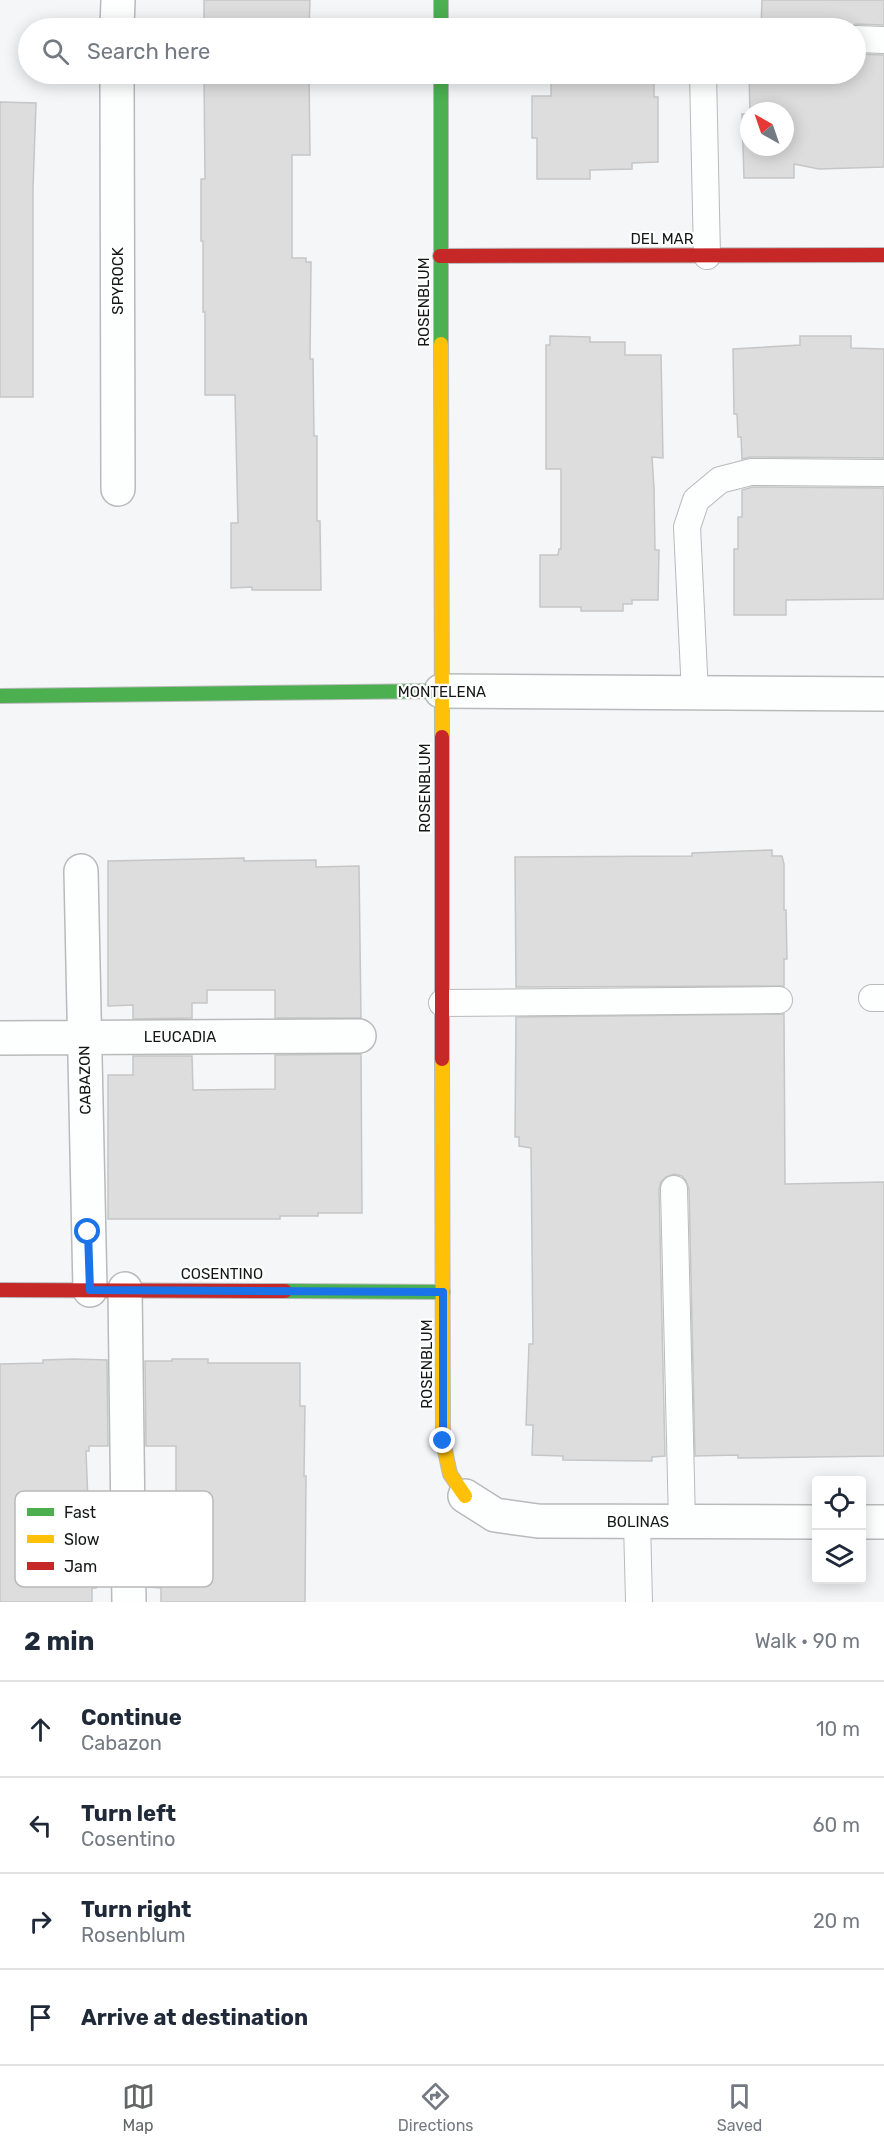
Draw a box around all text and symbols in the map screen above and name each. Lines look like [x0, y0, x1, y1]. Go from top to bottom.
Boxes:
search box [18, 18, 866, 84]
icon: search [39, 35, 72, 68]
text: Search here [87, 38, 210, 65]
north arrow [740, 102, 794, 156]
street label: DEL MAR [631, 230, 694, 248]
street label: SPYROCK [109, 247, 127, 315]
street label: ROSENBLUM [415, 257, 433, 347]
street label: MONTELENA [398, 683, 486, 701]
street label: ROSENBLUM [416, 743, 434, 833]
street label: LEUCADIA [144, 1028, 216, 1046]
street label: CABAZON [75, 1045, 95, 1115]
route start [74, 1218, 100, 1244]
street label: COSENTINO [181, 1265, 263, 1283]
street label: ROSENBLUM [418, 1319, 436, 1409]
route end [429, 1427, 455, 1453]
map controls [812, 1476, 866, 1584]
button: locate [812, 1476, 866, 1530]
legend [15, 1491, 213, 1587]
text: Fast [64, 1503, 96, 1522]
street label: BOLINAS [607, 1513, 669, 1531]
text: Slow [64, 1530, 100, 1549]
button: layers [812, 1530, 866, 1584]
text: Jam [64, 1557, 97, 1576]
text: 2 min [24, 1626, 94, 1657]
text: Walk · 90 m [755, 1629, 860, 1653]
text: Continue [81, 1704, 182, 1731]
icon: ahead [24, 1713, 57, 1746]
text: 10 m [816, 1717, 860, 1741]
text: Cabazon [81, 1731, 162, 1755]
text: Turn left [81, 1800, 176, 1827]
icon: left [24, 1809, 57, 1842]
text: 60 m [813, 1813, 860, 1837]
text: Cosentino [81, 1827, 175, 1851]
text: Turn right [81, 1896, 191, 1923]
icon: right [24, 1905, 57, 1938]
text: 20 m [813, 1909, 860, 1933]
text: Rosenblum [81, 1923, 186, 1947]
icon: arrive [24, 2001, 57, 2034]
text: Arrive at destination [81, 2004, 308, 2031]
tab: Map [122, 2080, 155, 2135]
tab: Directions [398, 2080, 474, 2135]
tab: Saved [717, 2080, 762, 2135]

